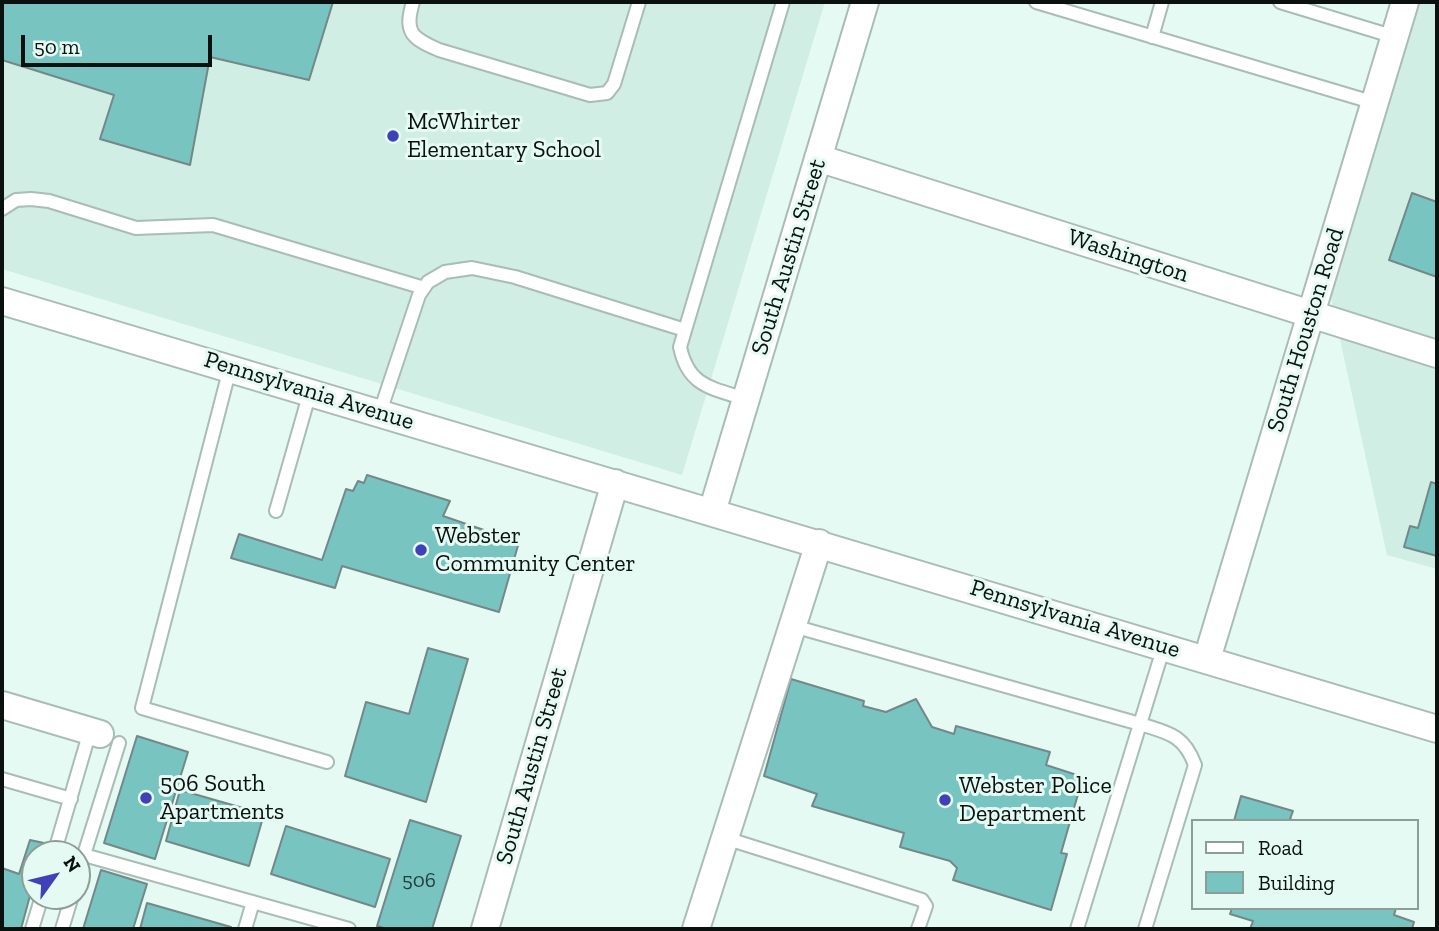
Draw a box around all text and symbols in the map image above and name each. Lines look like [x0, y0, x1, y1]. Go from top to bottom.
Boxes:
scale bar [24, 21, 215, 65]
text: 50 m [34, 34, 80, 59]
place label: McWhirter Elementary School [407, 108, 601, 164]
marker: McWhirter Elementary School [385, 128, 401, 144]
street label: South Austin Street [745, 155, 833, 359]
street label: Washington [1064, 223, 1192, 289]
street label: South Houston Road [1261, 224, 1351, 436]
street label: Pennsylvania Avenue [201, 345, 417, 437]
place label: Webster Community Center [435, 522, 636, 578]
marker: Webster Community Center [413, 542, 429, 558]
street label: Pennsylvania Avenue [967, 573, 1183, 665]
street label: South Austin Street [490, 664, 574, 868]
place label: 506 South Apartments [160, 770, 284, 826]
place label: Webster Police Department [959, 772, 1112, 828]
marker: 506 South Apartments [138, 790, 154, 806]
marker: Webster Police Department [937, 792, 953, 808]
legend [1190, 819, 1418, 910]
text: Road [1258, 835, 1303, 860]
north arrow [21, 840, 91, 910]
text: N [59, 852, 86, 877]
house number: 506 [402, 868, 436, 894]
text: Building [1258, 870, 1335, 895]

